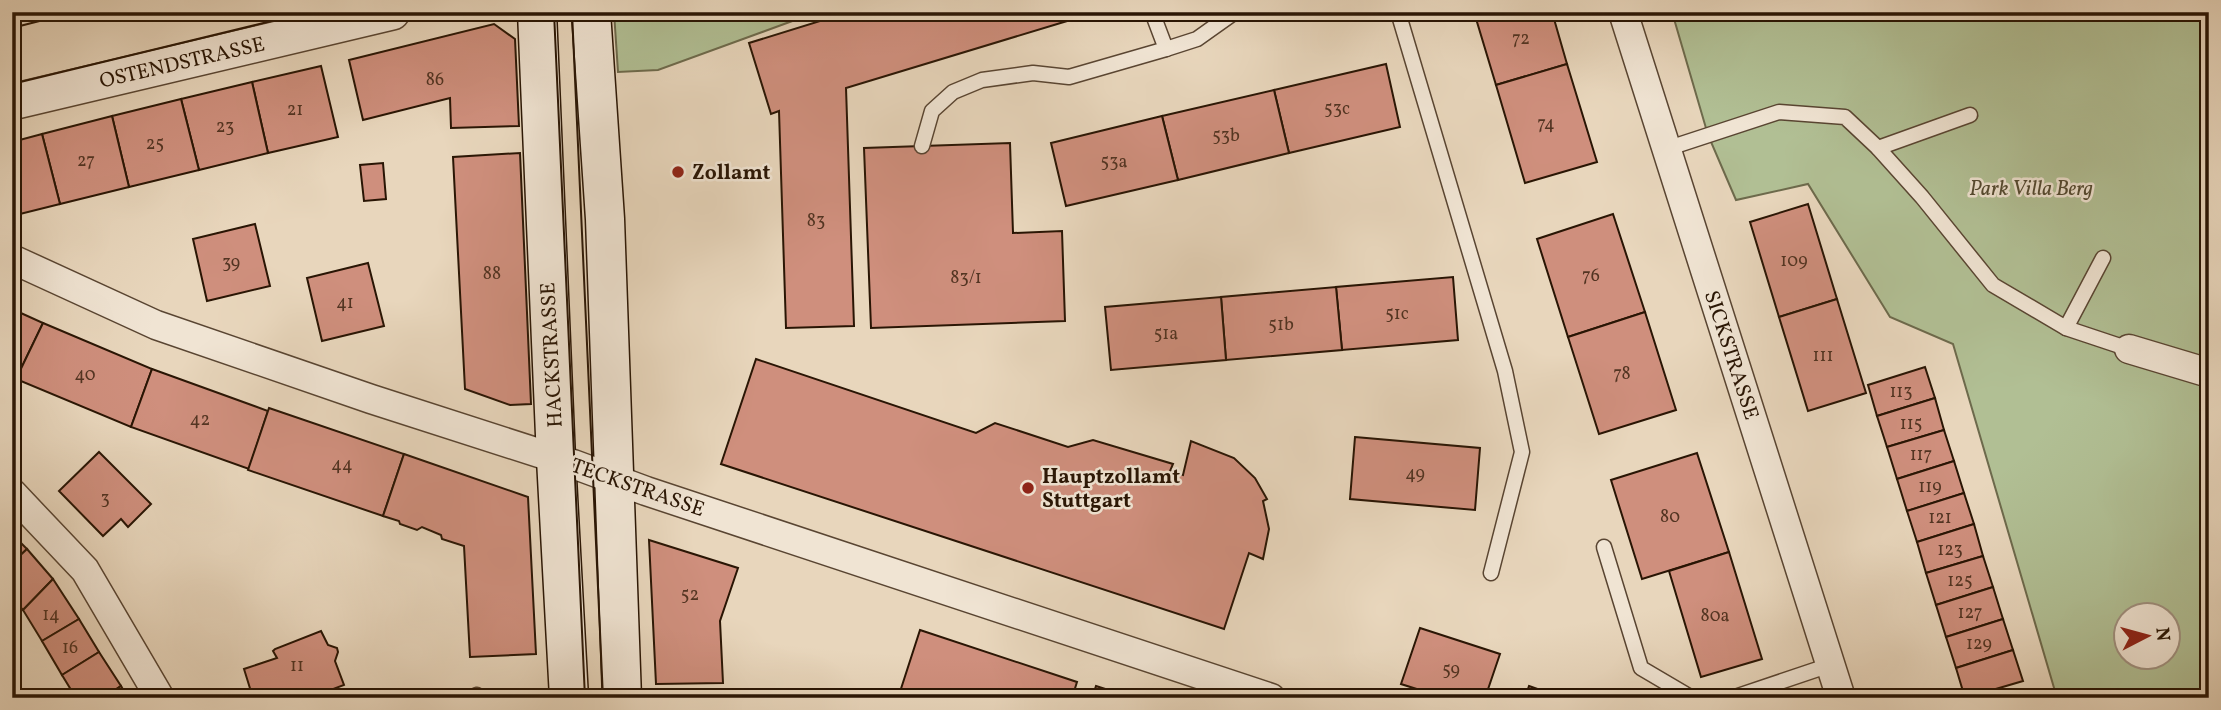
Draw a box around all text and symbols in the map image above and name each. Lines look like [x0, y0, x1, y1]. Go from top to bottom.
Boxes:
house number: 72 [1512, 27, 1530, 52]
street label: OSTENDSTRASSE [97, 30, 268, 97]
house number: 86 [426, 68, 444, 93]
house number: 53c [1324, 97, 1350, 122]
house number: 21 [287, 98, 303, 123]
house number: 74 [1537, 112, 1555, 137]
house number: 23 [216, 115, 234, 140]
house number: 53b [1212, 124, 1240, 149]
house number: 25 [146, 132, 164, 157]
house number: 27 [77, 149, 95, 174]
house number: 53a [1101, 150, 1127, 175]
place label: Zollamt [692, 159, 771, 188]
marker: Zollamt [670, 164, 686, 180]
park label: Park Villa Berg [1969, 175, 2093, 204]
house number: 83 [807, 209, 825, 234]
house number: 109 [1780, 249, 1808, 274]
house number: 39 [222, 251, 240, 276]
house number: 88 [483, 262, 501, 287]
house number: 76 [1582, 264, 1600, 289]
house number: 83/1 [950, 266, 982, 291]
street label: HACKSTRASSE [534, 281, 571, 428]
street label: SICKSTRASSE [1696, 287, 1765, 424]
house number: 41 [336, 291, 354, 316]
house number: 51c [1385, 302, 1409, 327]
house number: 51b [1268, 313, 1294, 338]
house number: 51a [1154, 322, 1178, 347]
house number: 111 [1813, 344, 1833, 369]
house number: 78 [1613, 362, 1631, 387]
house number: 40 [74, 363, 96, 388]
house number: 113 [1889, 380, 1913, 405]
house number: 42 [190, 408, 210, 433]
house number: 115 [1900, 412, 1922, 437]
house number: 117 [1910, 443, 1932, 468]
street label: TECKSTRASSE [567, 452, 708, 525]
house number: 44 [331, 453, 353, 478]
house number: 49 [1405, 462, 1425, 487]
place label: Hauptzollamt Stuttgart [1042, 463, 1180, 516]
house number: 119 [1918, 475, 1942, 500]
marker: Hauptzollamt Stuttgart [1020, 480, 1036, 496]
house number: 3 [100, 487, 110, 512]
house number: 80 [1660, 505, 1680, 530]
house number: 121 [1928, 506, 1952, 531]
house number: 123 [1937, 538, 1963, 563]
house number: 125 [1947, 569, 1973, 594]
house number: 52 [681, 583, 699, 608]
house number: 127 [1958, 601, 1982, 626]
north arrow [2112, 602, 2182, 672]
house number: 14 [42, 603, 60, 628]
house number: 80a [1701, 604, 1729, 629]
text: N [2148, 626, 2176, 643]
house number: 129 [1966, 632, 1992, 657]
house number: 16 [62, 636, 78, 661]
house number: 11 [290, 654, 304, 679]
house number: 59 [1442, 658, 1460, 683]

